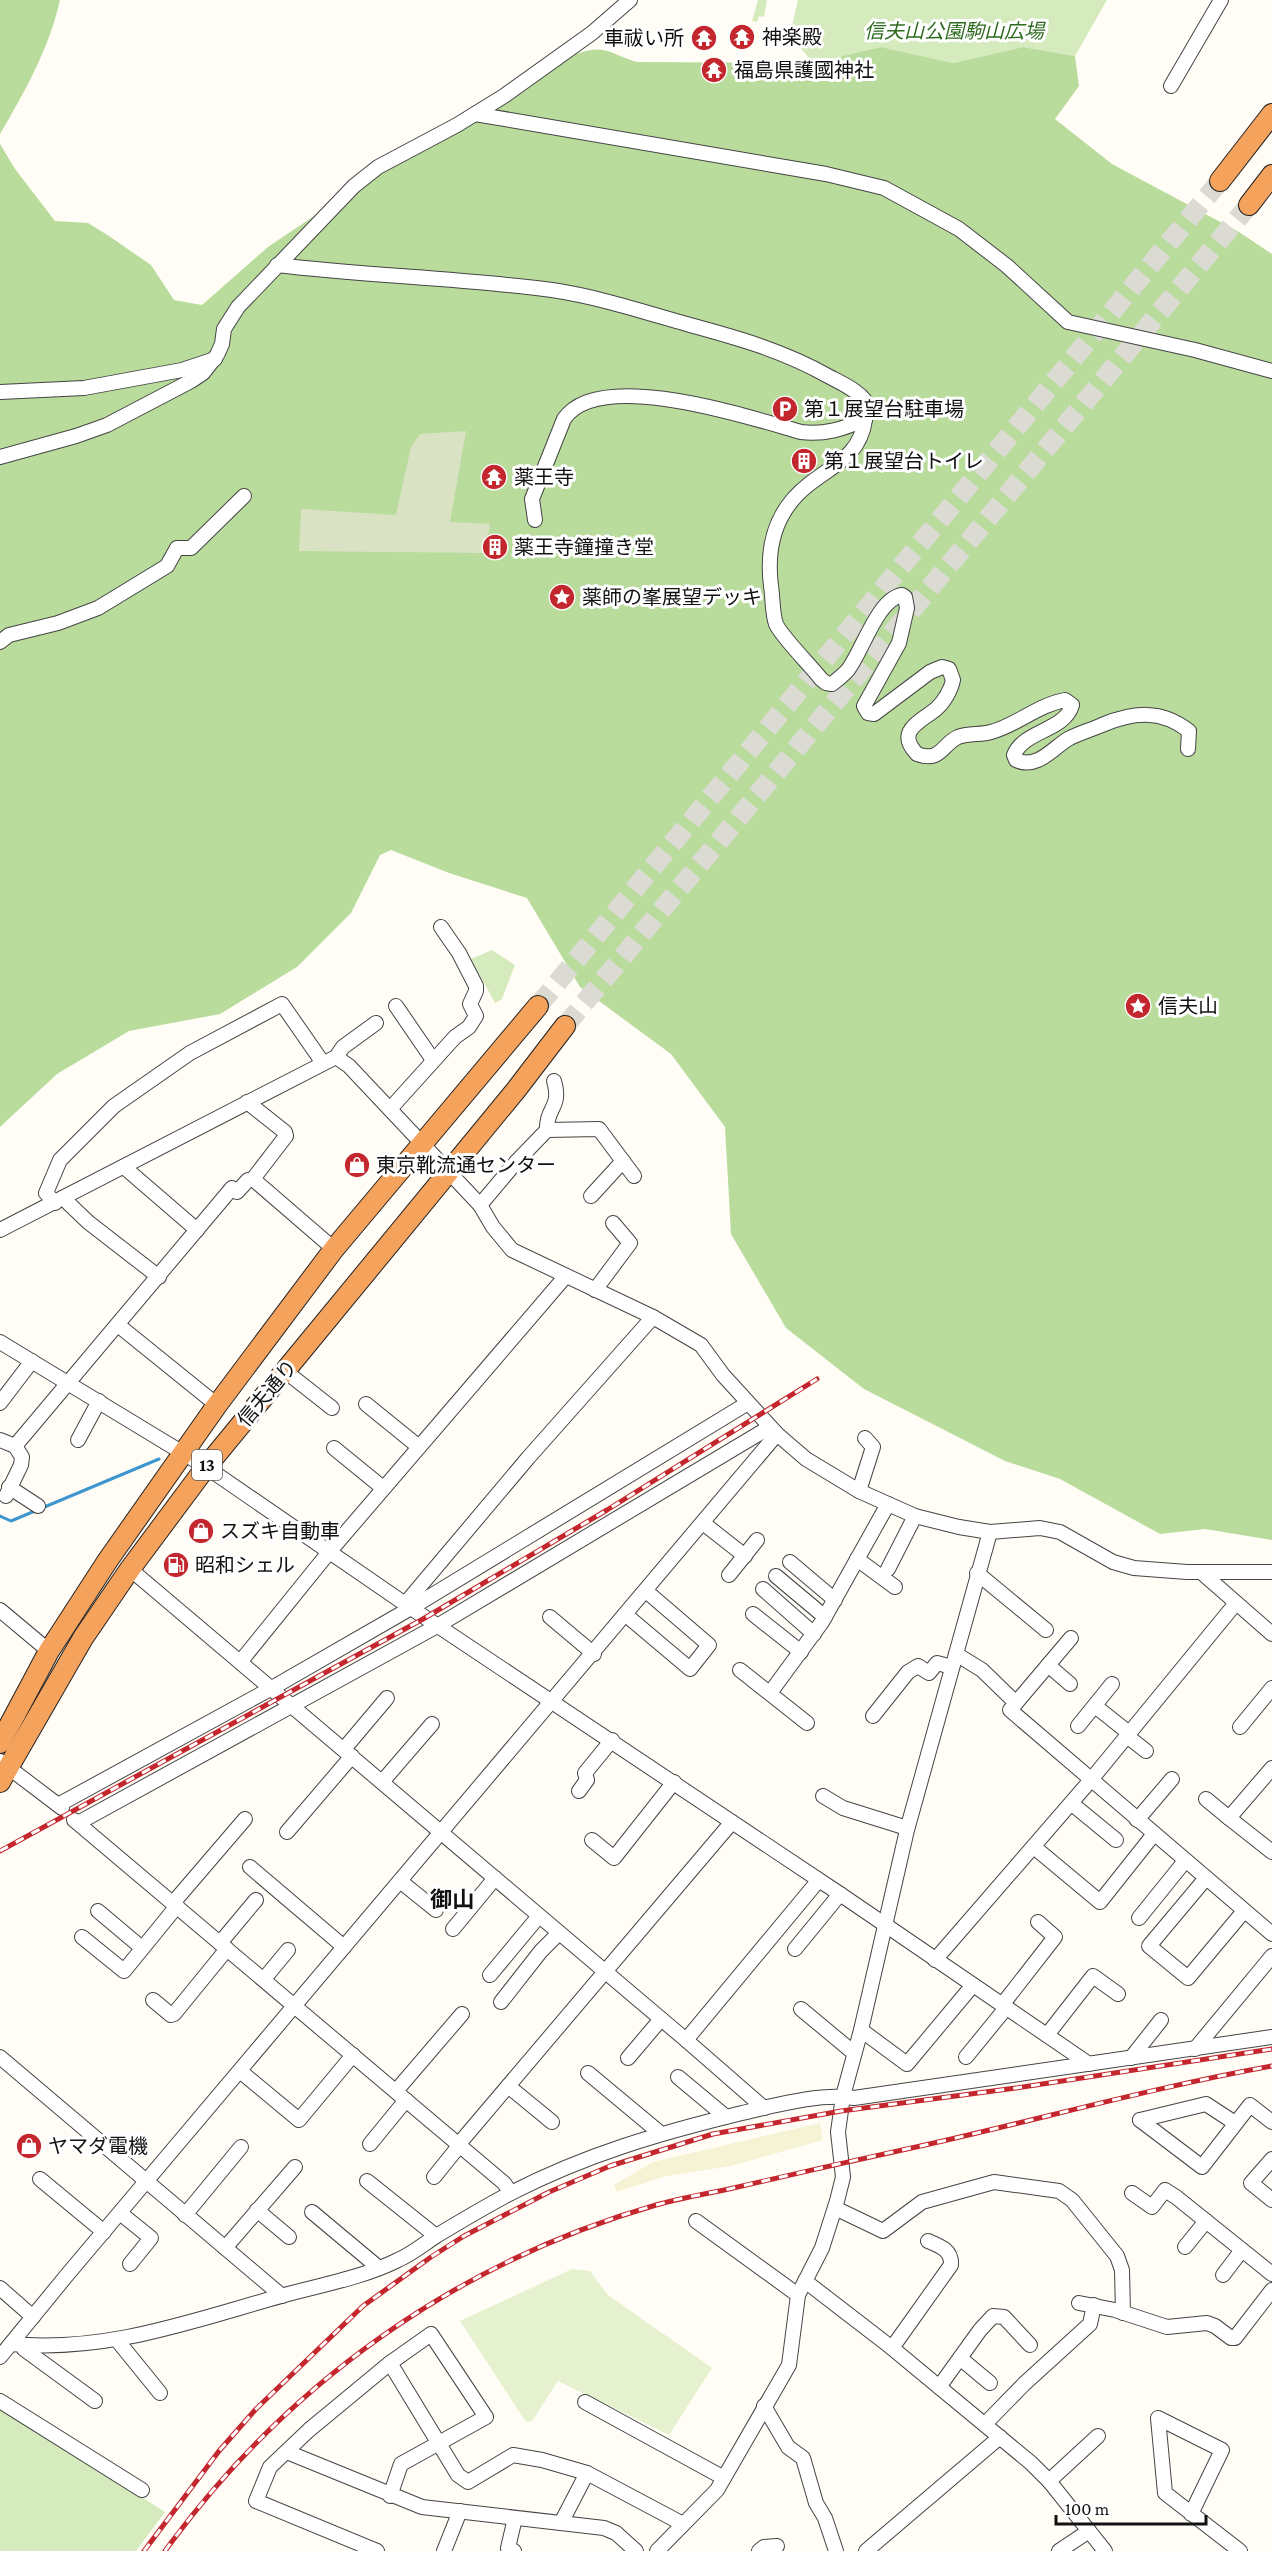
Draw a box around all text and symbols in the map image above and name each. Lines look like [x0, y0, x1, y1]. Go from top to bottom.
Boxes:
park label: 信夫山公園駒山広場 [864, 20, 1046, 42]
temple icon: 神楽殿 [727, 22, 757, 52]
temple icon: 車祓い所 [689, 23, 719, 53]
place label: 神楽殿 [762, 26, 822, 48]
place label: 車祓い所 [604, 27, 684, 49]
temple icon: 福島県護國神社 [699, 55, 729, 85]
place label: 福島県護國神社 [734, 59, 874, 81]
parking icon: 第１展望台駐車場 [770, 394, 800, 424]
place label: 第１展望台駐車場 [804, 398, 964, 420]
building icon: 第１展望台トイレ [789, 446, 819, 476]
place label: 第１展望台トイレ [824, 450, 984, 472]
temple icon: 薬王寺 [479, 462, 509, 492]
place label: 薬王寺 [514, 466, 574, 488]
building icon: 薬王寺鐘撞き堂 [480, 532, 510, 562]
place label: 薬王寺鐘撞き堂 [514, 536, 654, 558]
place icon: 薬師の峯展望デッキ [547, 582, 577, 612]
place label: 薬師の峯展望デッキ [582, 586, 762, 608]
place icon: 信夫山 [1123, 991, 1153, 1021]
place label: 信夫山 [1158, 995, 1218, 1017]
shop icon: 東京靴流通センター [342, 1150, 372, 1180]
place label: 東京靴流通センター [376, 1154, 556, 1176]
street label: 信夫通り [233, 1355, 301, 1431]
road number: 13 [192, 1450, 222, 1480]
shop icon: スズキ自動車 [186, 1516, 216, 1546]
place label: スズキ自動車 [220, 1520, 340, 1542]
fuel station icon: 昭和シェル [161, 1550, 191, 1580]
place label: 昭和シェル [195, 1554, 295, 1576]
district label: 御山 [430, 1887, 474, 1912]
shop icon: ヤマダ電機 [14, 2131, 44, 2161]
place label: ヤマダ電機 [48, 2135, 148, 2157]
scale bar [1056, 2488, 1206, 2526]
text: 100 m [1065, 2499, 1110, 2519]

